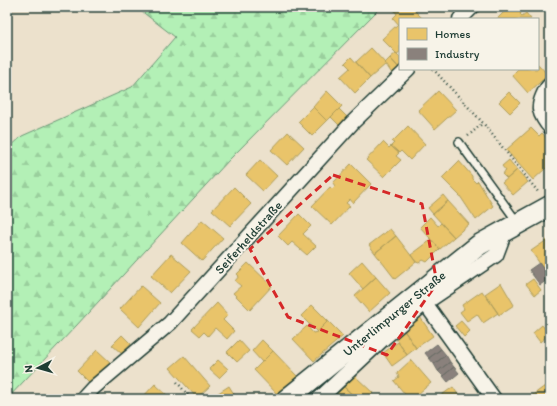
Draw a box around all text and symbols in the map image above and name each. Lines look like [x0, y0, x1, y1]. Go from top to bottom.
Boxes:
legend [399, 18, 539, 70]
text: Homes [435, 27, 471, 41]
text: Industry [435, 47, 480, 61]
street label: Seiferheldstraße [212, 198, 285, 277]
street label: Unterlimpurger Straße [340, 267, 449, 359]
north arrow [18, 348, 58, 388]
text: N [22, 365, 35, 373]

